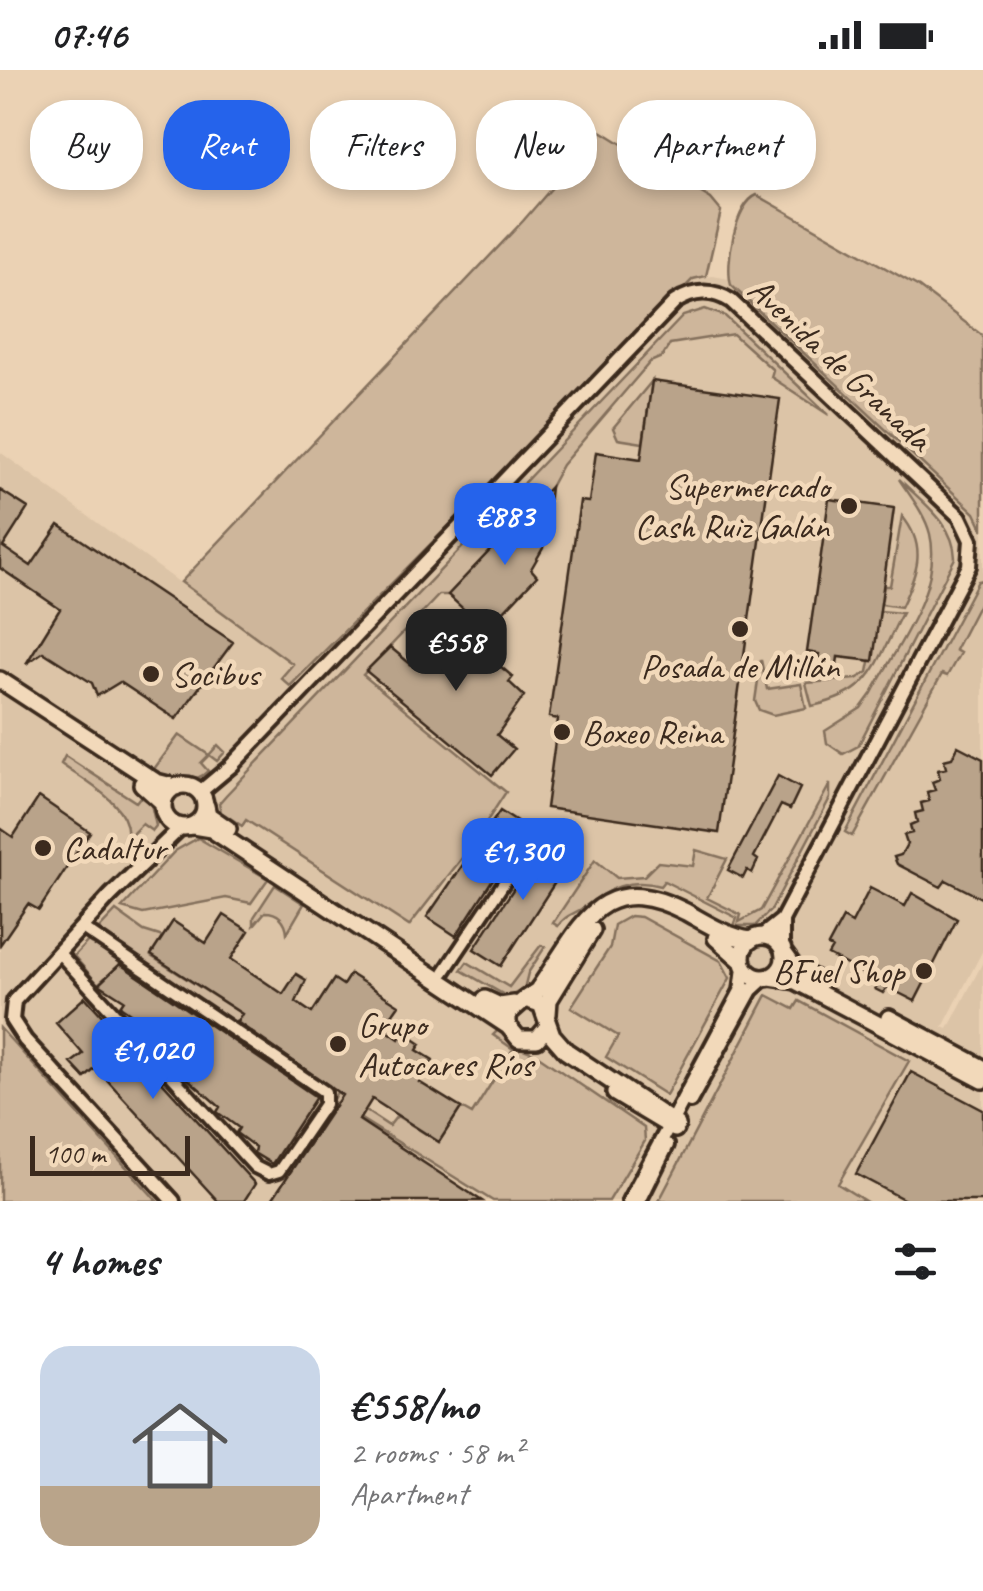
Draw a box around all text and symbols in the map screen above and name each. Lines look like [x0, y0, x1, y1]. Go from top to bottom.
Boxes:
text: 07:46 [50, 12, 127, 59]
chip: Buy [30, 100, 143, 190]
chip: Rent [163, 100, 290, 190]
chip: Filters [310, 100, 456, 190]
chip: New [476, 100, 597, 190]
chip: Apartment [617, 100, 816, 190]
street label: Avenida de Granada [738, 267, 943, 463]
place label: Supermercado Cash Ruiz Galán [635, 464, 833, 549]
pin: €883 [446, 483, 564, 568]
text: €883 [476, 495, 534, 536]
marker: Supermercado Cash Ruiz Galán [838, 495, 860, 517]
pin: €558 [397, 609, 515, 694]
marker: Posada de Millán [729, 618, 751, 640]
text: €558 [428, 621, 484, 662]
place label: Posada de Millán [641, 644, 840, 689]
place label: Socibus [171, 652, 262, 697]
marker: Socibus [140, 663, 162, 685]
place label: Boxeo Reina [582, 710, 725, 755]
marker: Boxeo Reina [551, 721, 573, 743]
pin: €1,300 [442, 818, 604, 903]
place label: Cadaltur [63, 826, 169, 871]
text: €1,300 [484, 830, 562, 871]
marker: Cadaltur [32, 837, 54, 859]
place label: BFuel Shop [773, 949, 907, 994]
marker: BFuel Shop [913, 960, 935, 982]
place label: Grupo Autocares Ríos [358, 1002, 536, 1087]
pin: €1,020 [72, 1017, 234, 1102]
text: €1,020 [114, 1029, 192, 1070]
marker: Grupo Autocares Ríos [327, 1033, 349, 1055]
scale bar [30, 1131, 190, 1176]
text: 100 m [45, 1136, 105, 1171]
icon: filters [888, 1234, 943, 1289]
text: 4 homes [40, 1235, 159, 1288]
text: €558/mo [350, 1379, 478, 1432]
icon: home [120, 1386, 240, 1506]
text: 2 rooms · 58 m² [350, 1432, 523, 1473]
text: Apartment [350, 1473, 468, 1514]

